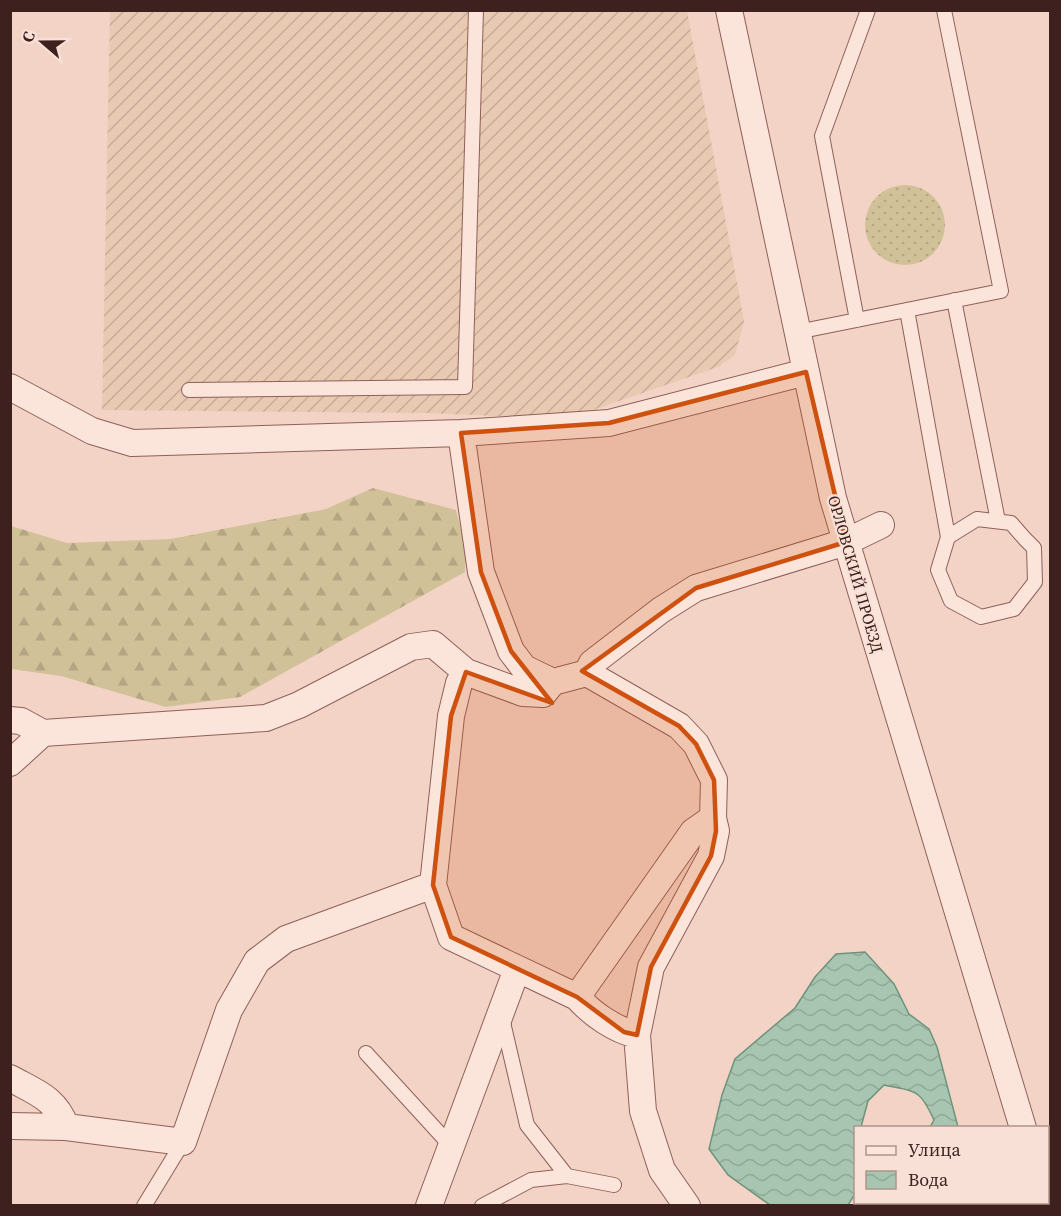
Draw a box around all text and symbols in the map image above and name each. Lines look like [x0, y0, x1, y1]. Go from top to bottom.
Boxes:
north arrow [12, 12, 72, 72]
text: С [16, 28, 40, 45]
street label: ОРЛОВСКИЙ ПРОЕЗД [823, 493, 889, 655]
legend [854, 1126, 1049, 1204]
text: Улица [908, 1137, 961, 1162]
text: Вода [908, 1167, 949, 1192]

